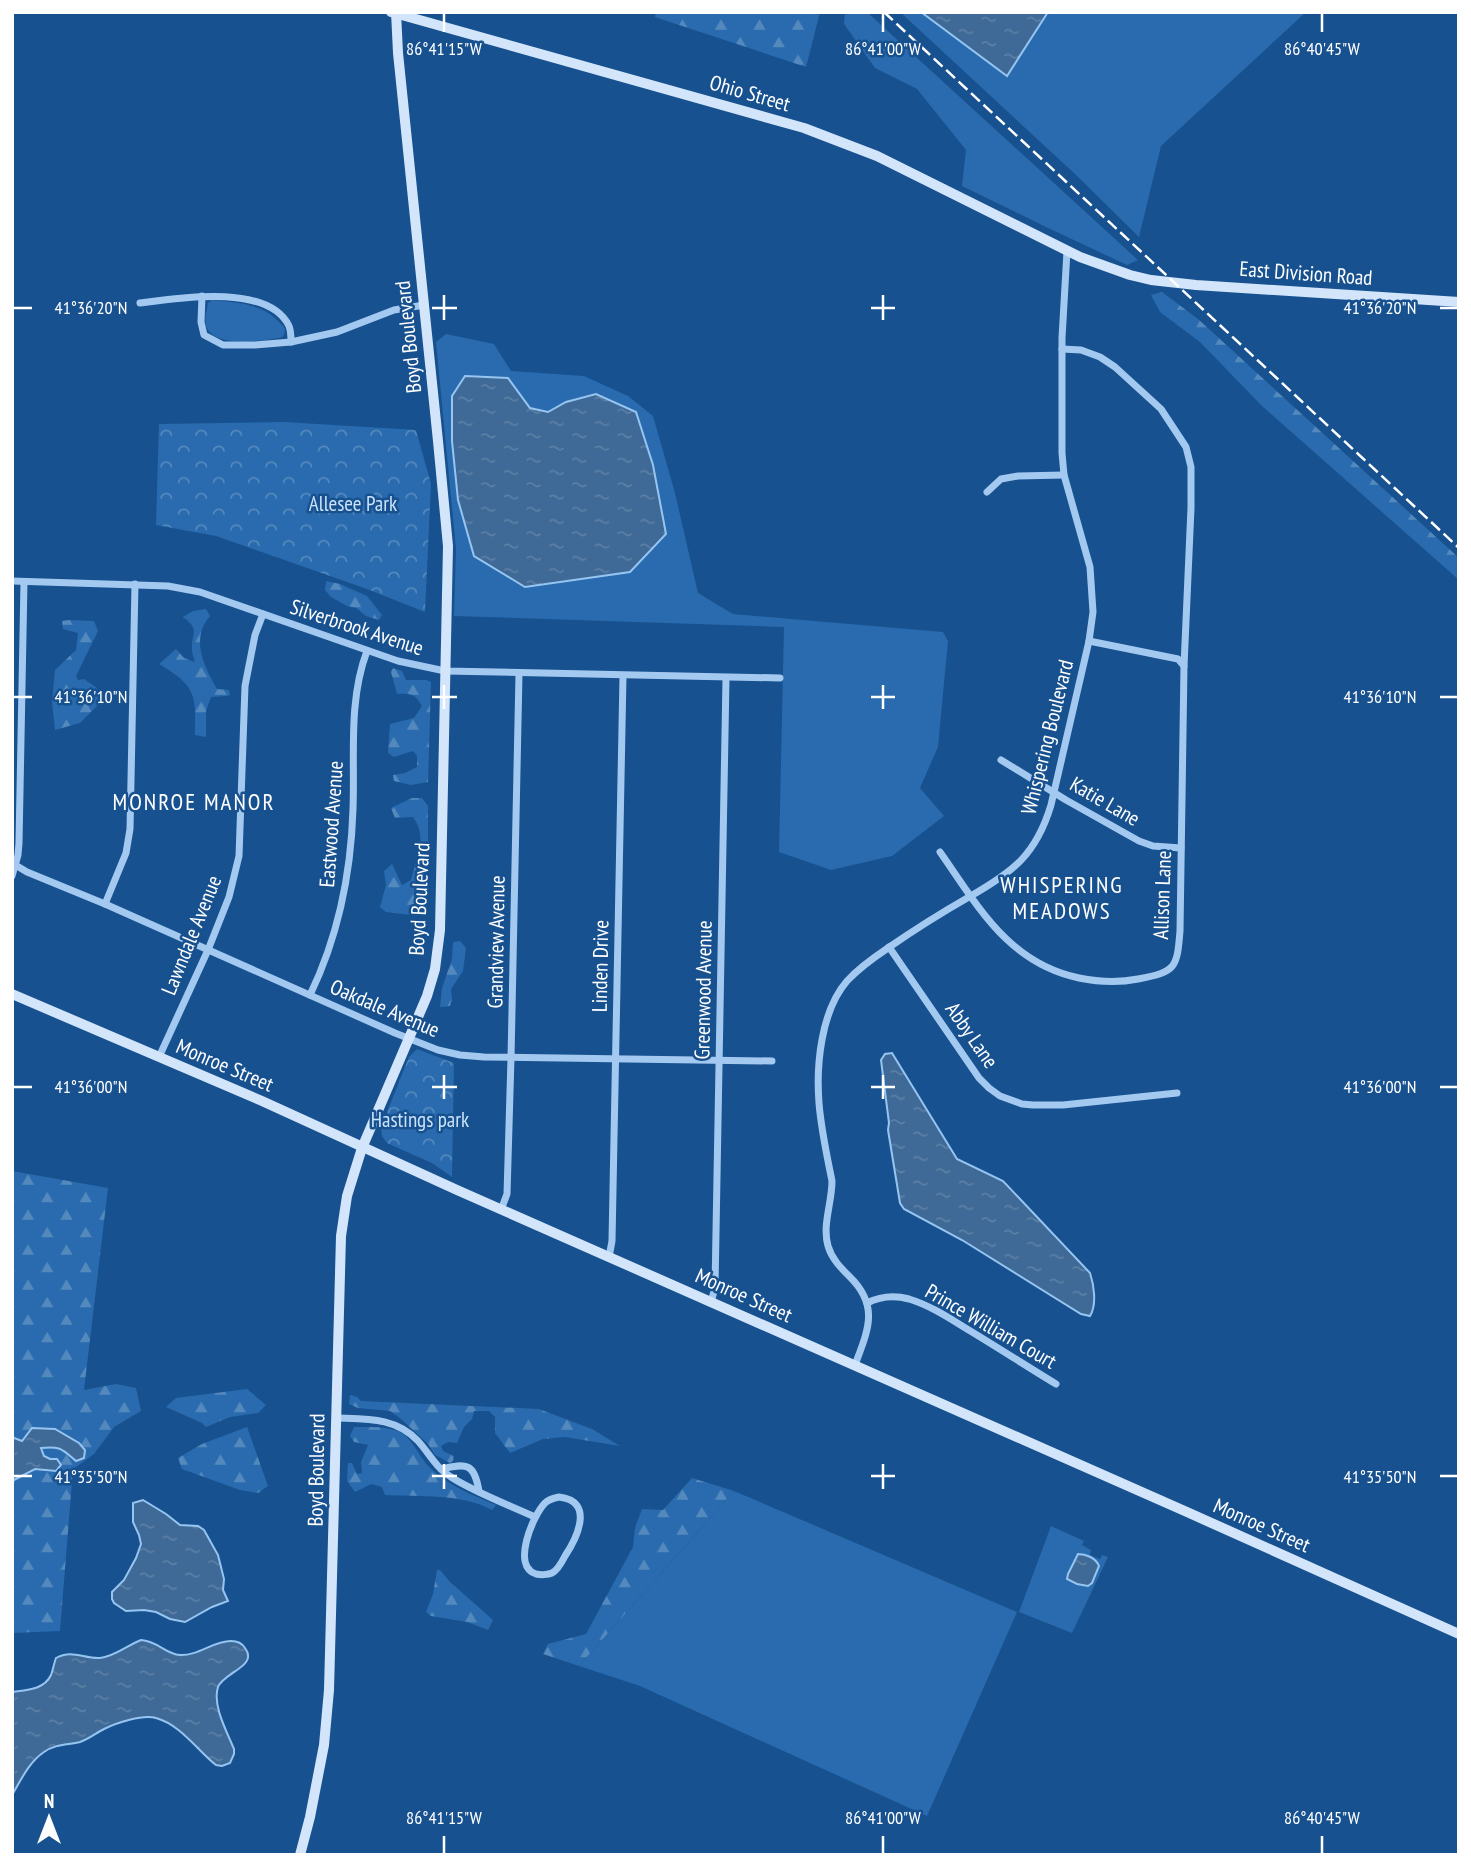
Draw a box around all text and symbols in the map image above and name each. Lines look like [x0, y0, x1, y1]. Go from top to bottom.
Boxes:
text: 86°41'15"W [406, 37, 482, 60]
text: 86°41'00"W [845, 37, 921, 60]
text: 86°40'45"W [1284, 37, 1360, 60]
street label: Ohio Street [707, 69, 793, 117]
street label: East Division Road [1239, 255, 1373, 291]
street label: Boyd Boulevard [389, 279, 427, 395]
text: 41°36'20"N [55, 296, 127, 319]
text: 41°36'20"N [1344, 296, 1416, 319]
park label: Allesee Park [309, 490, 397, 517]
street label: Silverbrook Avenue [287, 593, 427, 661]
street label: Whispering Boulevard [1015, 657, 1079, 817]
text: 41°36'10"N [55, 685, 127, 708]
text: 41°36'10"N [1344, 685, 1416, 708]
street label: Eastwood Avenue [313, 760, 349, 888]
street label: Katie Lane [1065, 770, 1145, 832]
district label: MONROE MANOR [113, 787, 276, 816]
street label: Boyd Boulevard [403, 842, 435, 956]
street label: Allison Lane [1147, 850, 1177, 940]
district label: WHISPERING MEADOWS [1000, 870, 1124, 925]
street label: Lawndale Avenue [155, 871, 227, 999]
street label: Grandview Avenue [481, 875, 511, 1009]
street label: Linden Drive [586, 920, 614, 1012]
street label: Greenwood Avenue [688, 920, 718, 1060]
street label: Oakdale Avenue [326, 973, 444, 1043]
street label: Abby Lane [940, 997, 1004, 1073]
street label: Monroe Street [172, 1032, 278, 1098]
text: 41°36'00"N [55, 1075, 127, 1098]
text: 41°36'00"N [1344, 1075, 1416, 1098]
park label: Hastings park [371, 1106, 469, 1133]
street label: Monroe Street [691, 1262, 797, 1328]
street label: Prince William Court [921, 1278, 1062, 1375]
street label: Boyd Boulevard [302, 1413, 330, 1527]
text: 41°35'50"N [55, 1465, 127, 1488]
text: 41°35'50"N [1344, 1465, 1416, 1488]
street label: Monroe Street [1209, 1492, 1315, 1558]
north arrow [14, 1783, 84, 1853]
text: N [44, 1789, 54, 1813]
text: 86°41'15"W [406, 1806, 482, 1829]
text: 86°41'00"W [845, 1806, 921, 1829]
text: 86°40'45"W [1284, 1806, 1360, 1829]

